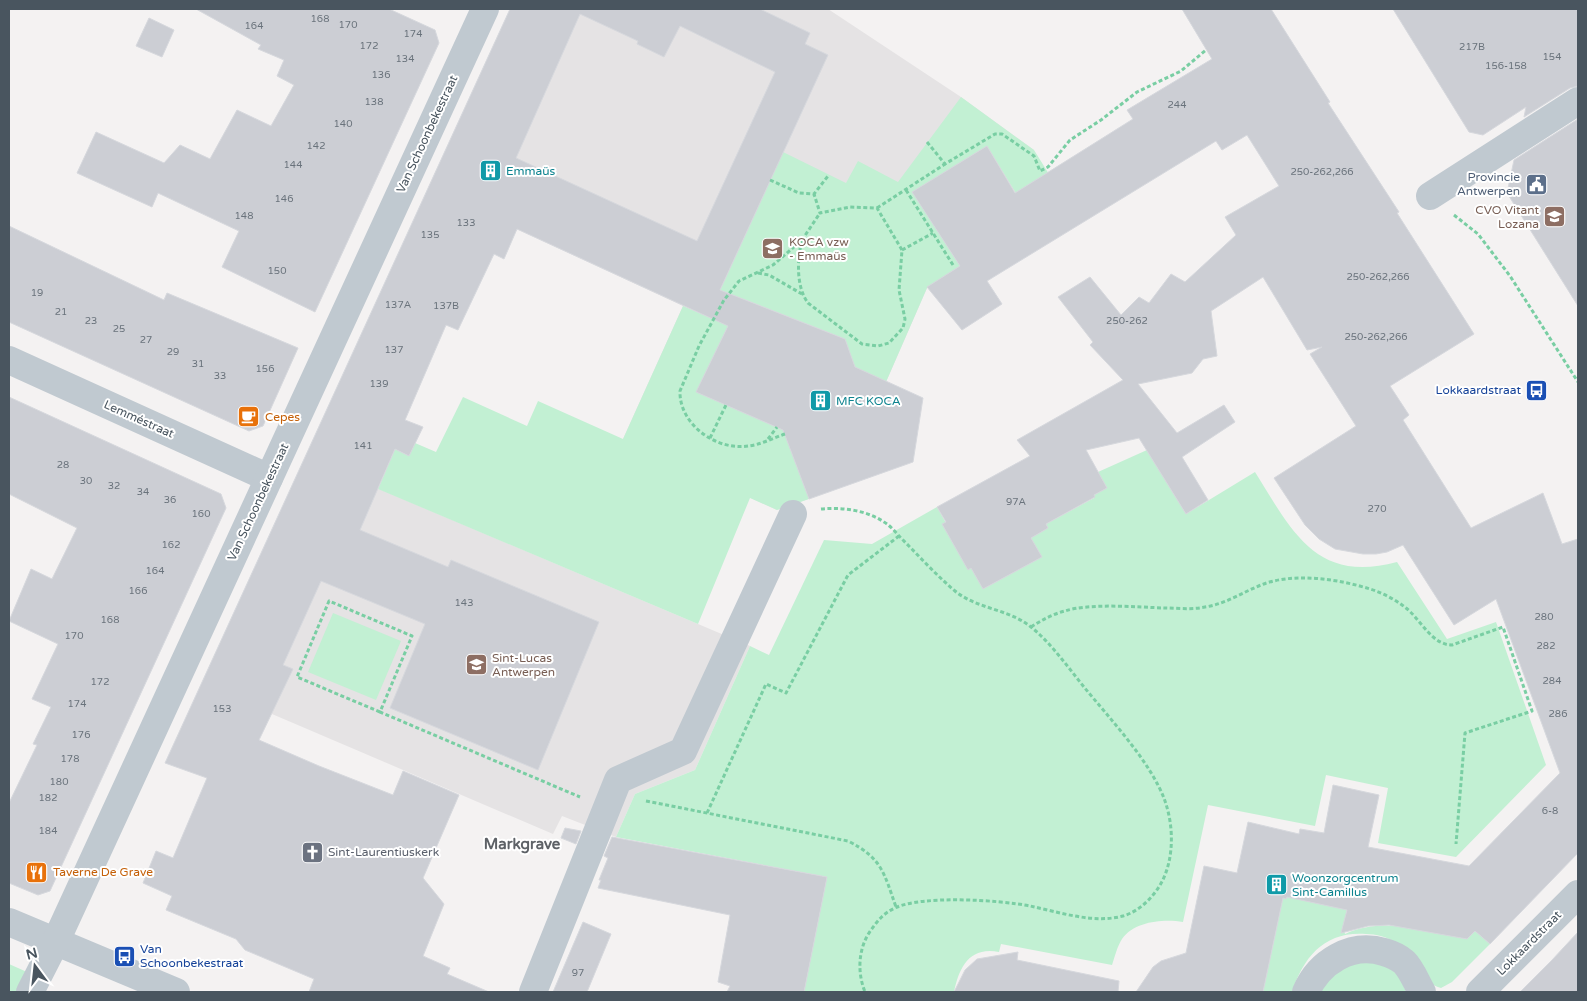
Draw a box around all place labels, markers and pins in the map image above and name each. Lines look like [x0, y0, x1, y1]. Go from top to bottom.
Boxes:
building icon: Emmaüs [478, 159, 502, 183]
place label: Emmaüs [506, 164, 556, 178]
place label: Provincie Antwerpen [1457, 170, 1520, 198]
public building icon: Provincie Antwerpen [1524, 172, 1548, 196]
place label: CVO Vitant Lozana [1475, 203, 1539, 231]
school or university icon: CVO Vitant Lozana [1543, 205, 1567, 229]
place label: KOCA vzw - Emmaüs [789, 235, 849, 263]
school or university icon: KOCA vzw - Emmaüs [761, 237, 785, 261]
bus stop icon: Lokkaardstraat [1525, 378, 1549, 402]
place label: Lokkaardstraat [1436, 383, 1521, 397]
building icon: MFC KOCA [808, 389, 832, 413]
place label: MFC KOCA [836, 394, 901, 408]
cafe icon: Cepes [237, 405, 261, 429]
place label: Cepes [265, 410, 300, 424]
place label: Sint-Lucas Antwerpen [492, 651, 555, 679]
school or university icon: Sint-Lucas Antwerpen [464, 653, 488, 677]
church icon: Sint-Laurentiuskerk [300, 840, 324, 864]
place label: Sint-Laurentiuskerk [328, 845, 440, 859]
restaurant icon: Taverne De Grave [25, 860, 49, 884]
place label: Taverne De Grave [53, 865, 153, 879]
place label: Woonzorgcentrum Sint-Camillus [1292, 871, 1399, 899]
building icon: Woonzorgcentrum Sint-Camillus [1264, 873, 1288, 897]
place label: Van Schoonbekestraat [140, 942, 244, 970]
bus stop icon: Van Schoonbekestraat [112, 944, 136, 968]

